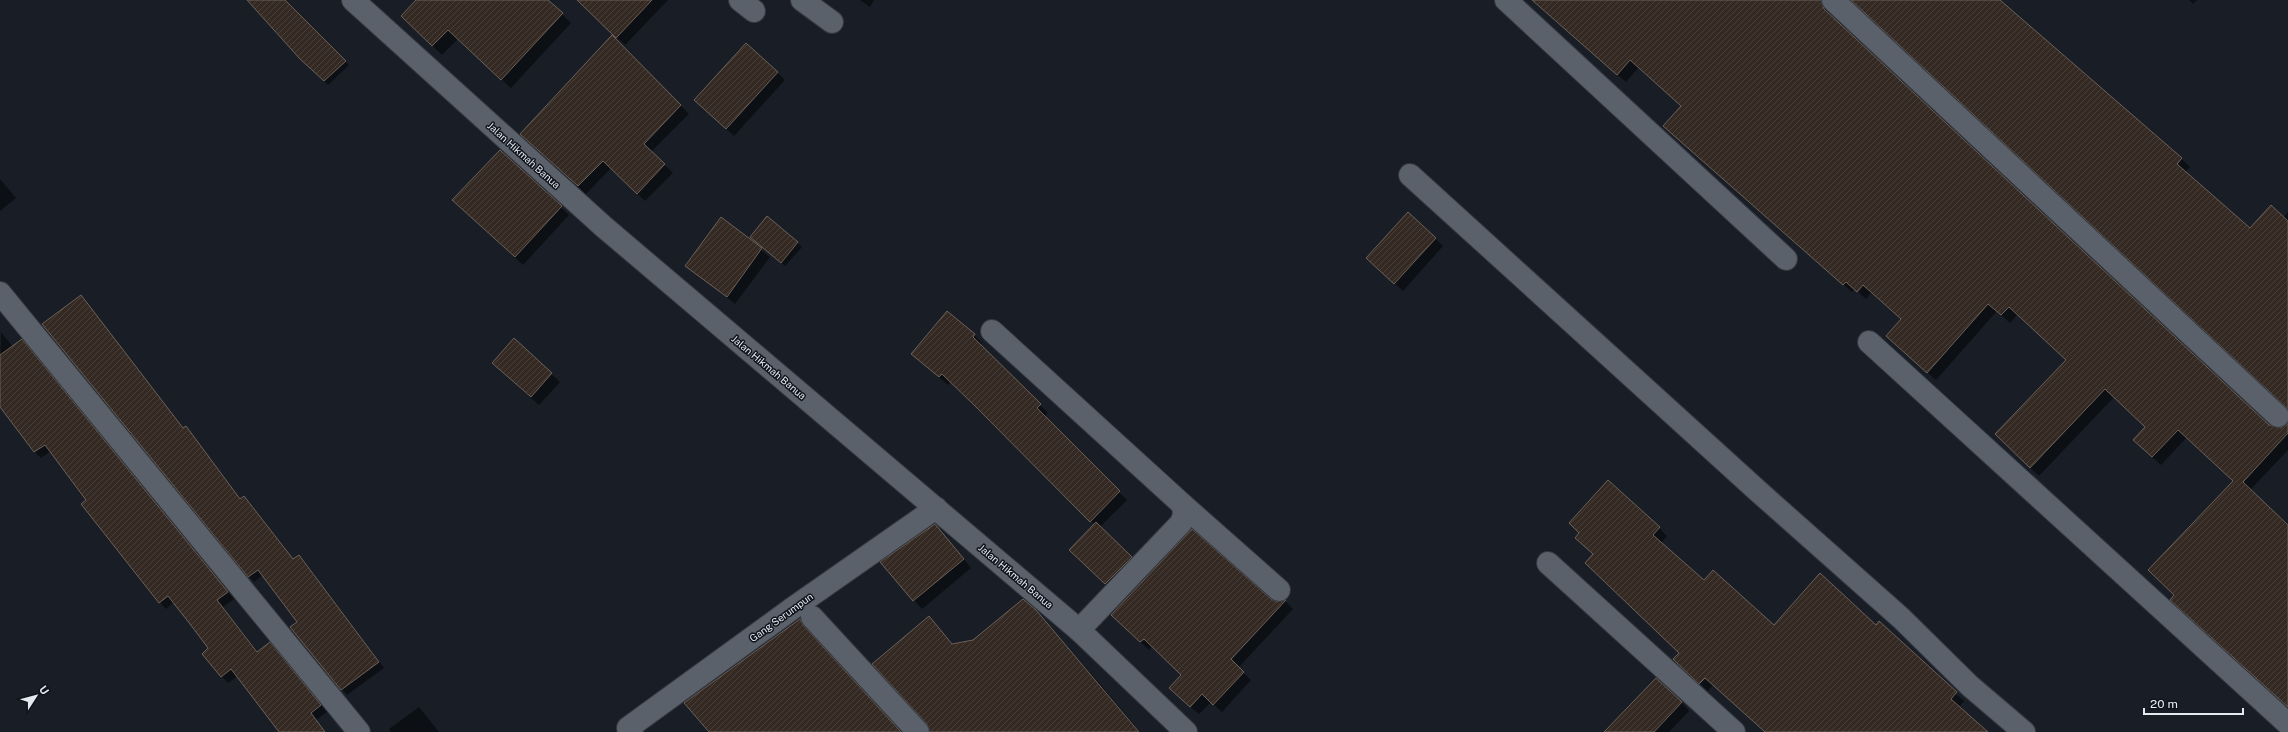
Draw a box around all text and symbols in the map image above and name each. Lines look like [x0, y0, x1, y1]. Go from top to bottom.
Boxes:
street label: Jalan Hikmah Banua [485, 119, 563, 191]
street label: Jalan Hikmah Banua [729, 332, 809, 402]
street label: Jalan Hikmah Banua [976, 541, 1056, 611]
street label: Gang Serumpun [747, 590, 815, 644]
north arrow [16, 676, 56, 716]
text: U [37, 683, 51, 697]
scale bar [2144, 690, 2243, 716]
text: 20 m [2150, 697, 2178, 711]

